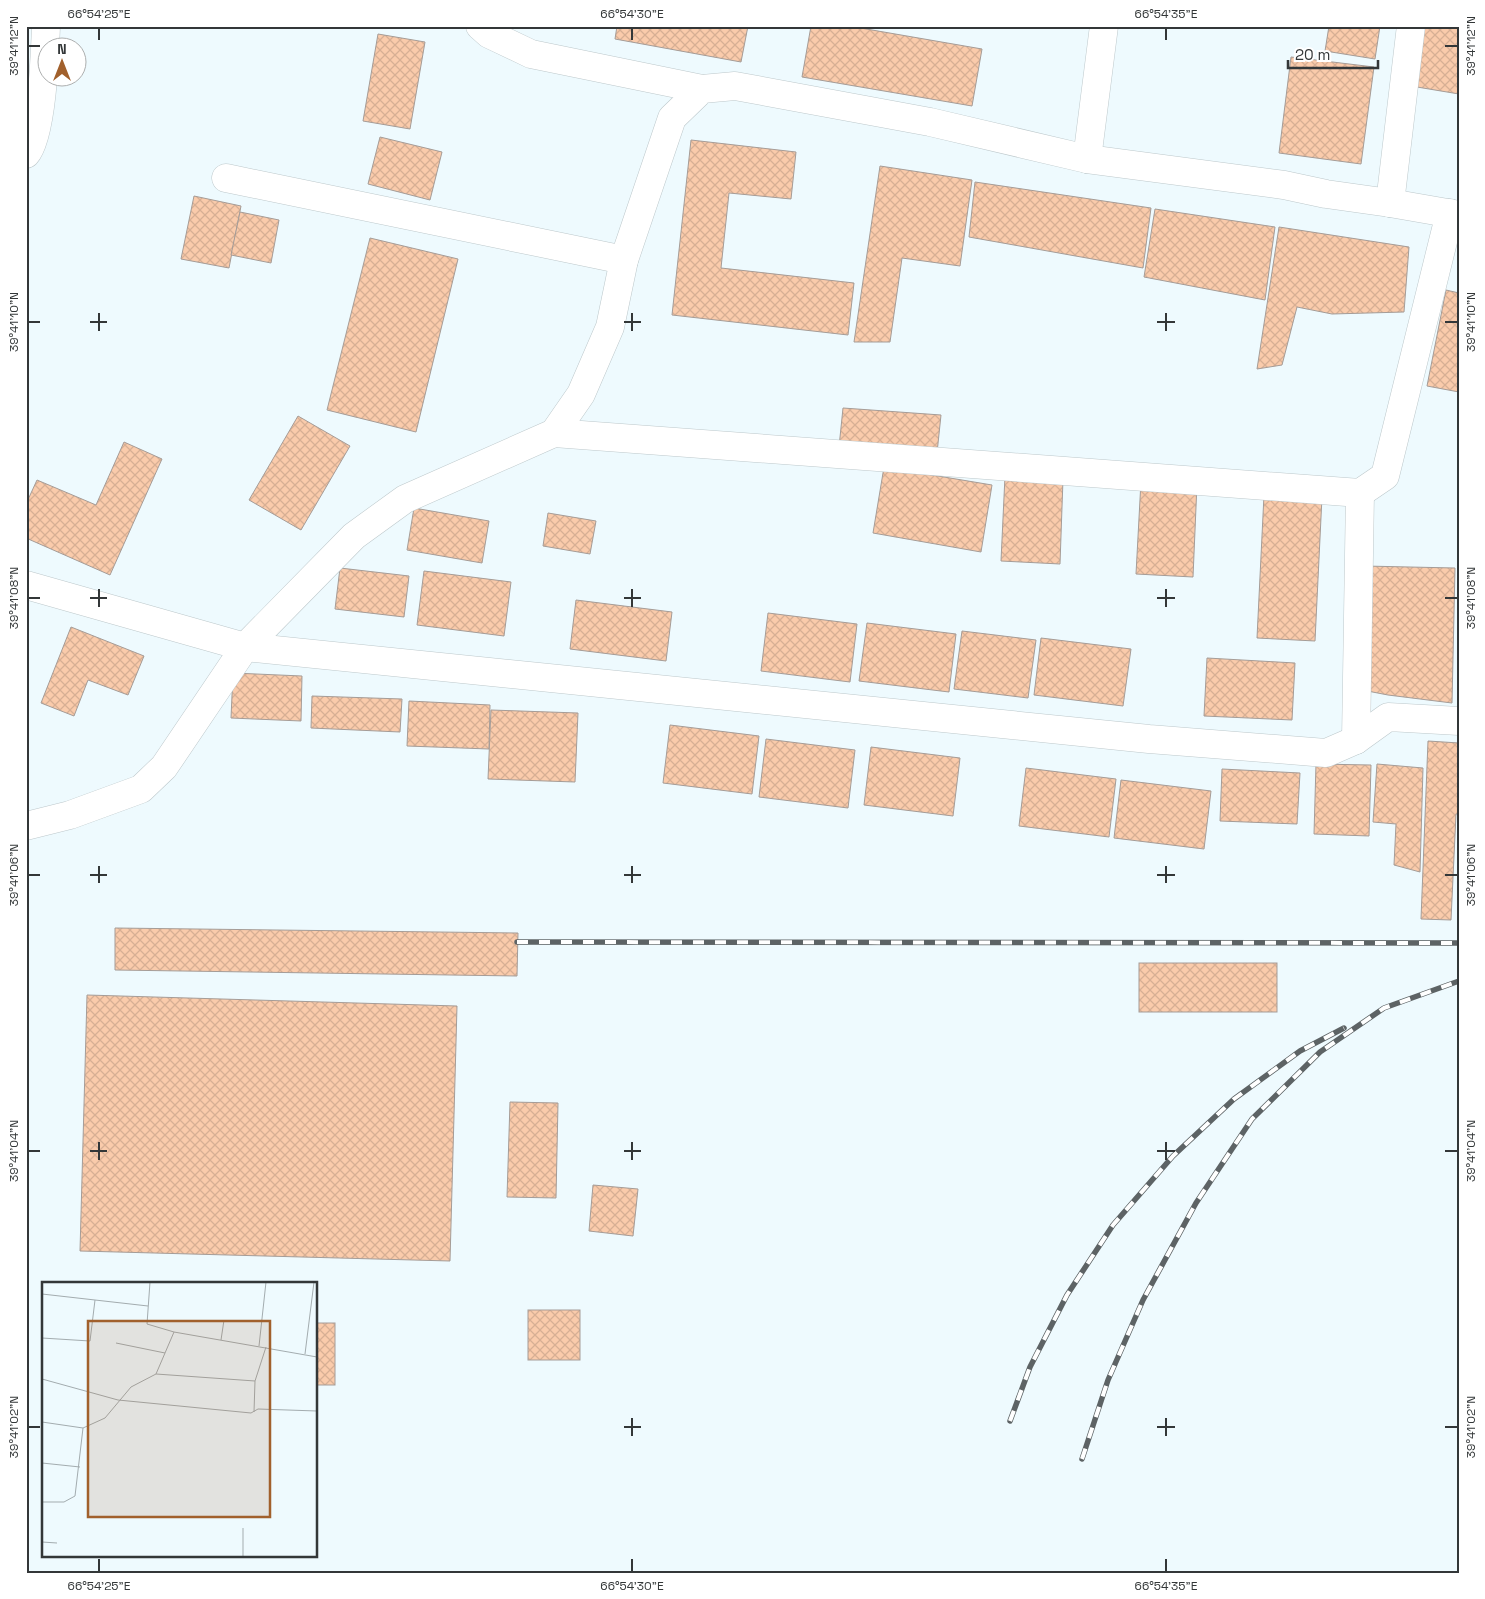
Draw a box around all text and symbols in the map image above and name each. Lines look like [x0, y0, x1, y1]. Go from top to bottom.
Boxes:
text: 66°54'25"E [68, 6, 131, 22]
text: 66°54'30"E [600, 6, 664, 22]
text: 66°54'35"E [1135, 6, 1198, 22]
text: 39°41'12"N [6, 16, 22, 76]
text: 39°41'12"N [1463, 16, 1479, 76]
north arrow [38, 38, 88, 88]
scale bar [1288, 38, 1378, 70]
text: N [57, 40, 67, 58]
text: 20 m [1295, 45, 1330, 64]
text: 39°41'10"N [6, 292, 22, 352]
text: 39°41'10"N [1463, 292, 1479, 352]
text: 39°41'08"N [6, 567, 22, 629]
text: 39°41'08"N [1463, 567, 1479, 629]
text: 39°41'06"N [6, 844, 22, 906]
text: 39°41'06"N [1463, 844, 1479, 906]
text: 39°41'04"N [6, 1120, 22, 1182]
text: 39°41'04"N [1463, 1120, 1479, 1182]
inset map [42, 1282, 318, 1556]
text: 39°41'02"N [6, 1396, 22, 1458]
text: 39°41'02"N [1463, 1396, 1479, 1458]
text: 66°54'25"E [68, 1578, 131, 1594]
text: 66°54'30"E [600, 1578, 664, 1594]
text: 66°54'35"E [1135, 1578, 1198, 1594]

